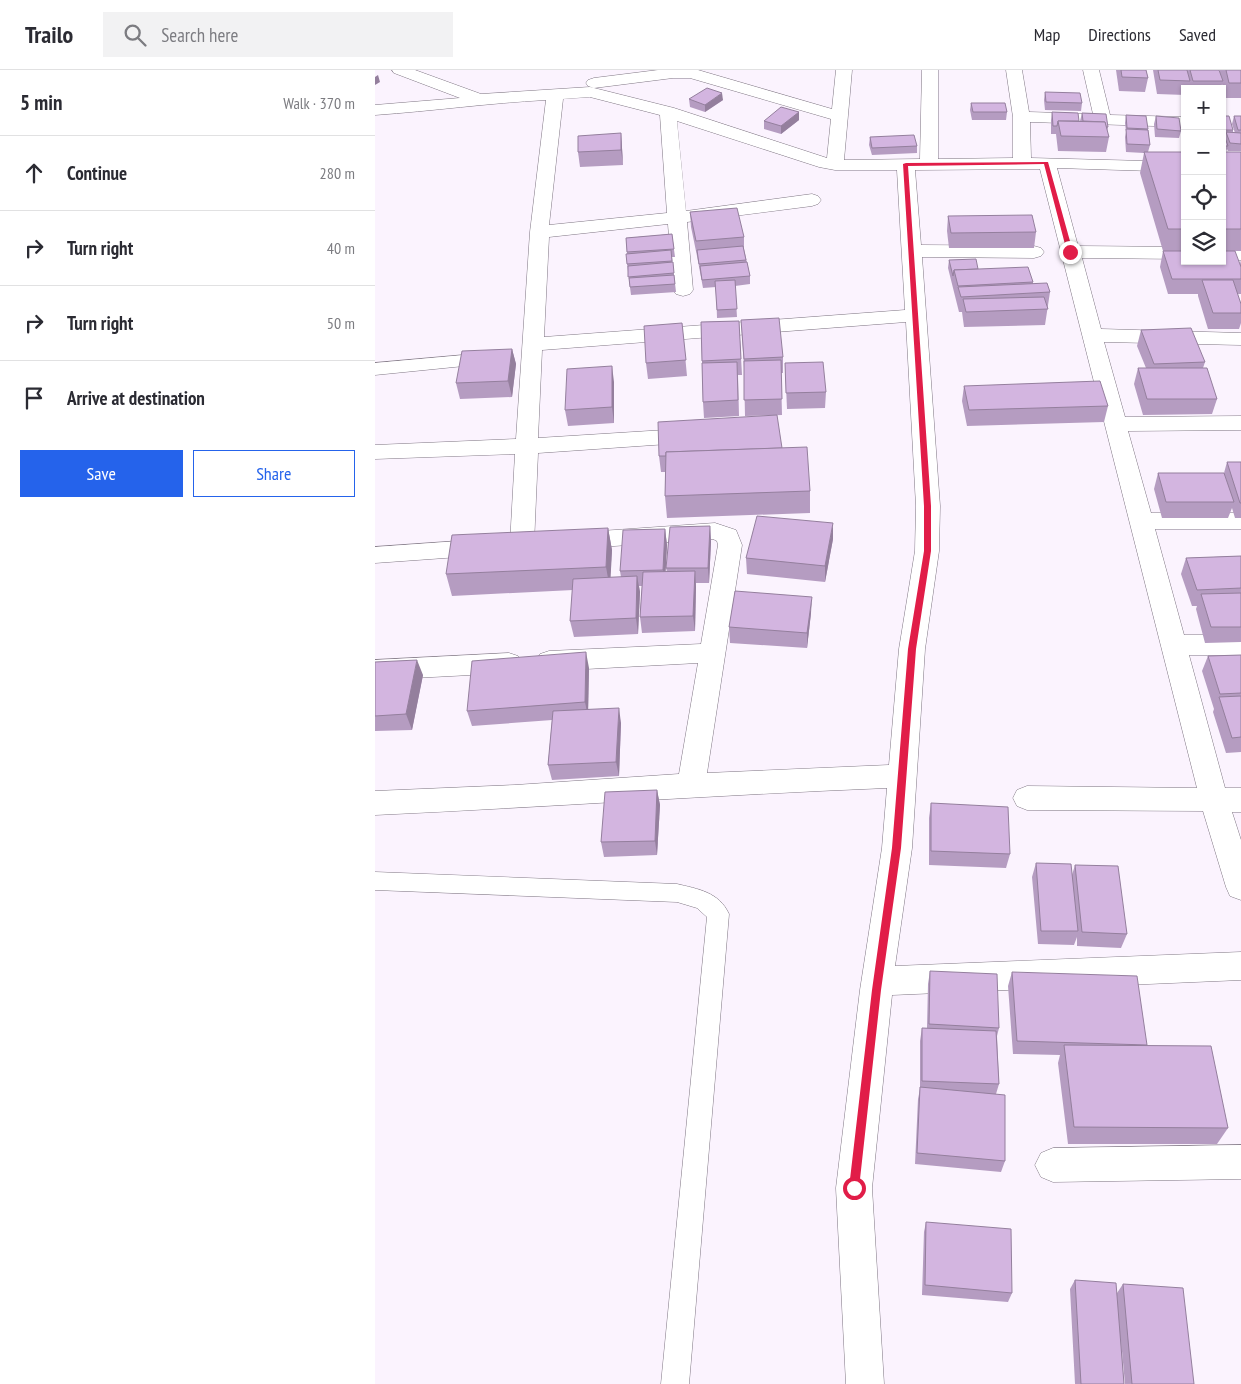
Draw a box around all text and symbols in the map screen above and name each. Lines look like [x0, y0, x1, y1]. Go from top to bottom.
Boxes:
search box [103, 12, 453, 57]
text: Trailo [25, 19, 73, 50]
icon: search [121, 21, 149, 49]
text: Search here [161, 23, 238, 47]
text: Map [1034, 23, 1060, 46]
text: Directions [1088, 23, 1151, 46]
text: Saved [1179, 23, 1216, 46]
map controls [1181, 85, 1226, 265]
button: + [1181, 85, 1226, 130]
text: 5 min [20, 89, 62, 116]
text: Walk · 370 m [283, 93, 355, 113]
button: − [1181, 130, 1226, 175]
icon: ahead [20, 159, 48, 187]
text: Continue [67, 161, 127, 185]
text: 280 m [320, 163, 355, 183]
button: locate [1181, 175, 1226, 220]
button: layers [1181, 220, 1226, 265]
icon: right [20, 234, 48, 262]
text: Turn right [67, 236, 133, 260]
text: 40 m [327, 238, 355, 258]
route end [1059, 241, 1082, 264]
icon: right [20, 309, 48, 337]
text: Turn right [67, 311, 133, 335]
text: 50 m [327, 313, 355, 333]
icon: arrive [20, 384, 48, 412]
text: Arrive at destination [67, 386, 205, 410]
button: Save [20, 450, 183, 497]
button: Share [193, 450, 355, 497]
route start [843, 1177, 866, 1200]

